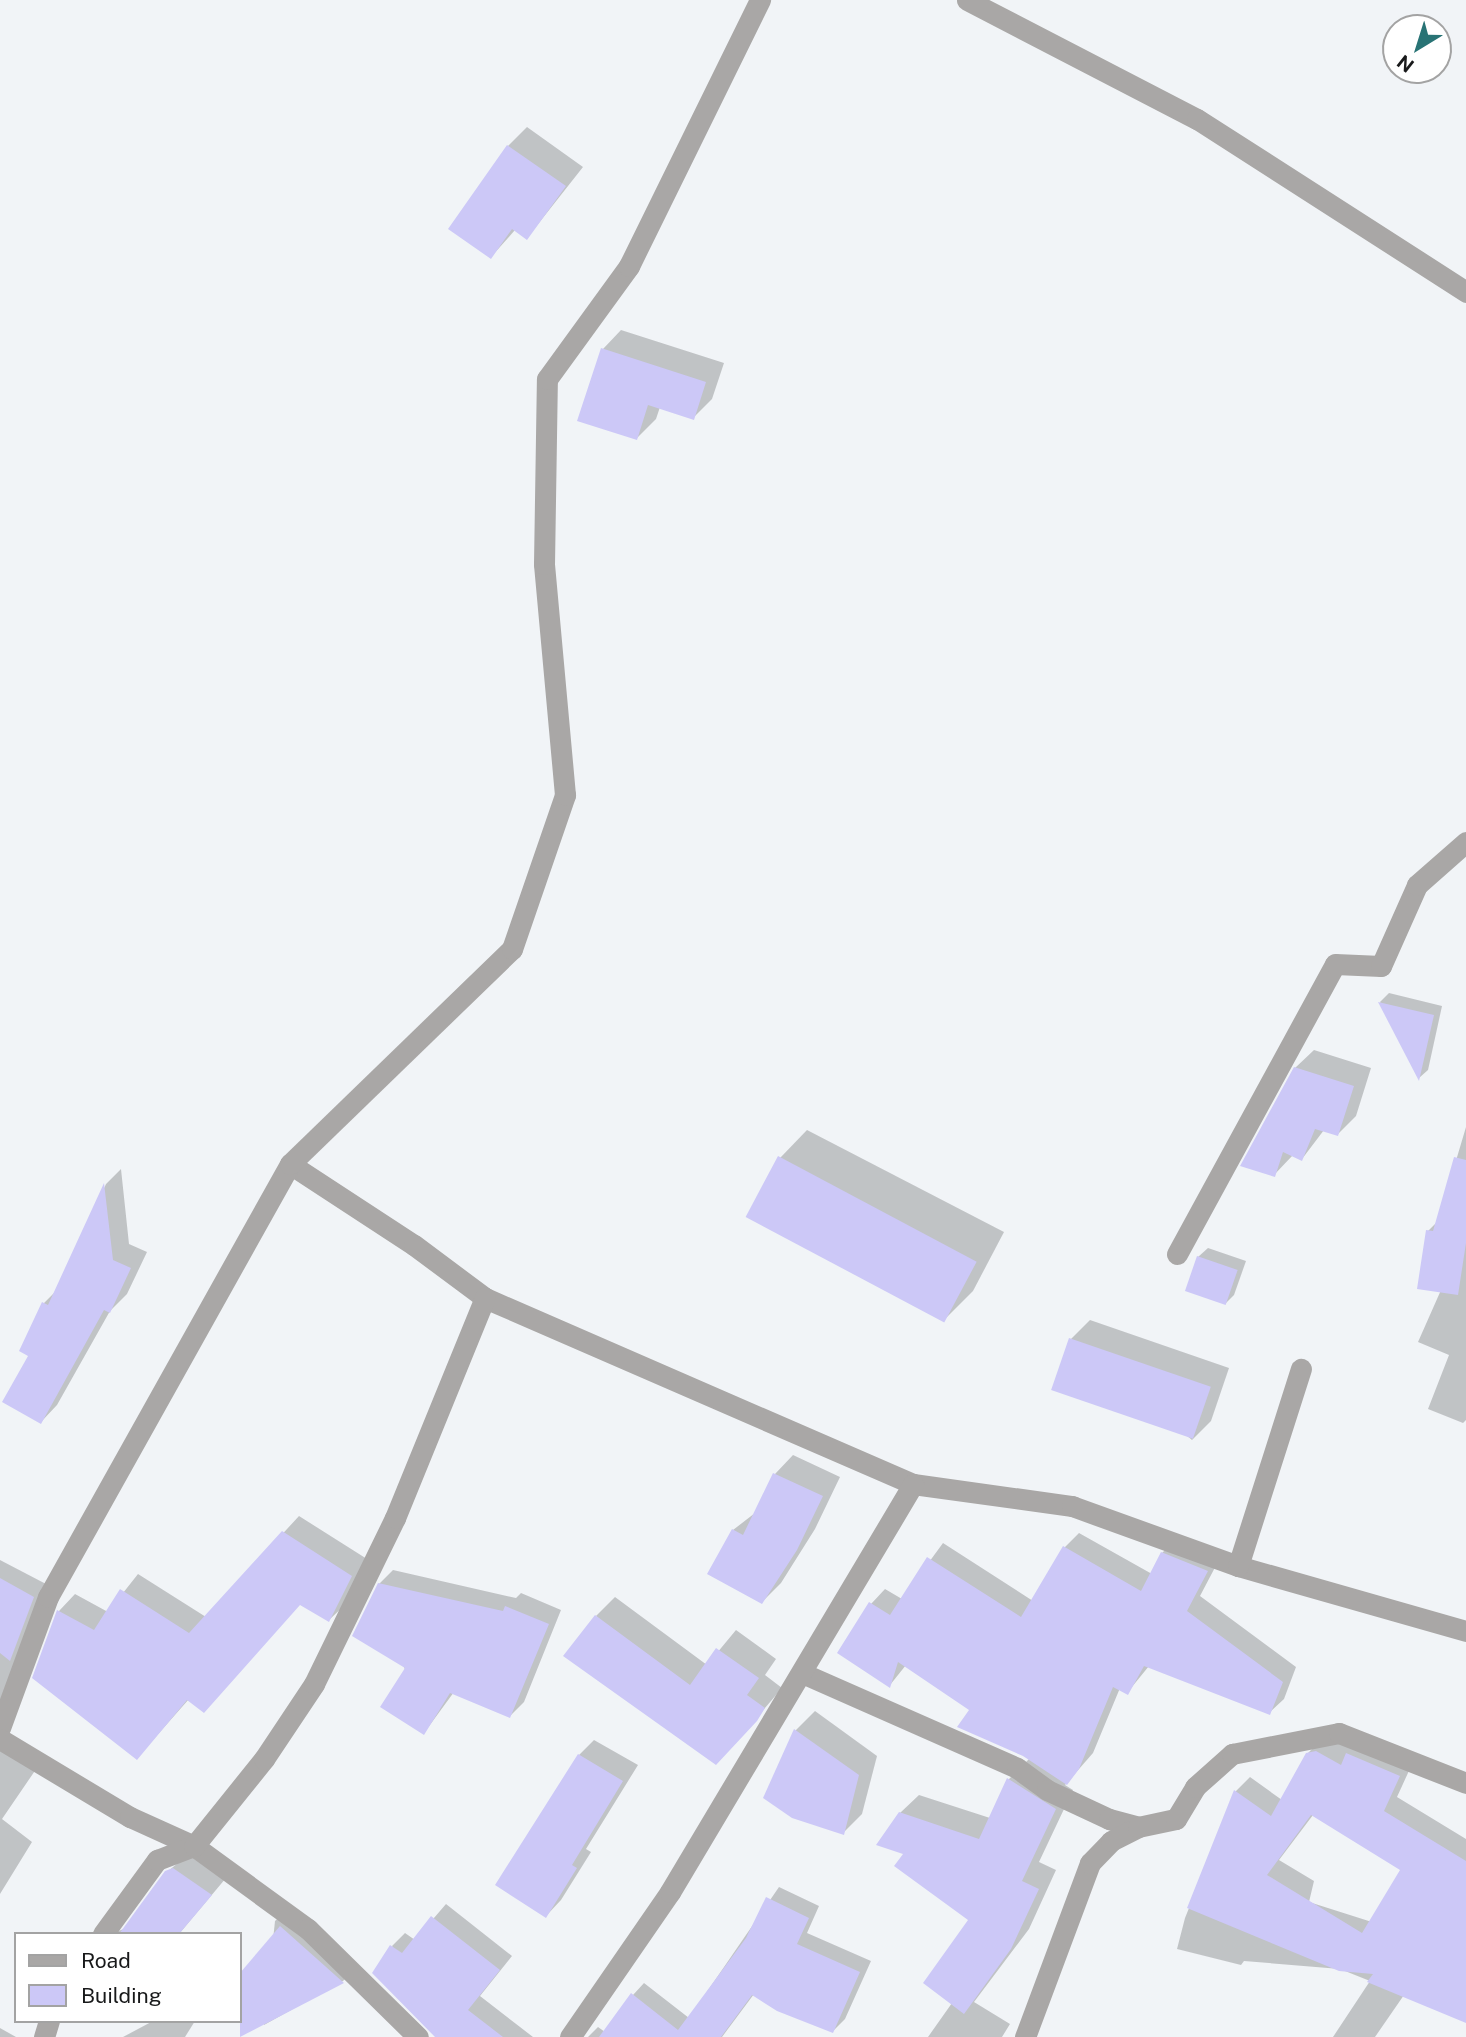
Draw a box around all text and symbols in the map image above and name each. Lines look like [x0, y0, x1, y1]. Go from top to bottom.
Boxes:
north arrow [1382, 14, 1452, 84]
text: N [1393, 51, 1418, 77]
legend [14, 1932, 242, 2023]
text: Road [81, 1948, 131, 1973]
text: Building [81, 1983, 162, 2008]

